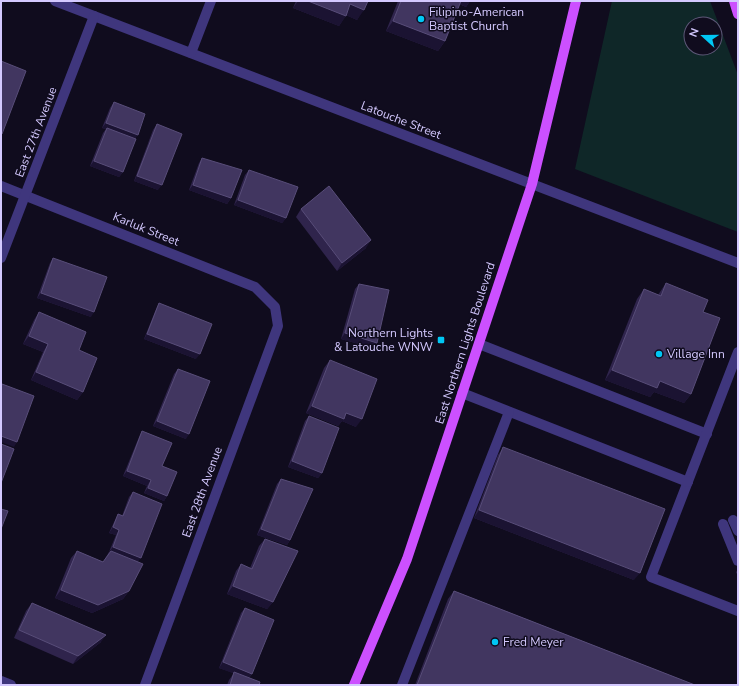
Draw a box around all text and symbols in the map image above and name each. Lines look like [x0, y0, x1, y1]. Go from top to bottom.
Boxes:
place label: Filipino-American Baptist Church [429, 4, 524, 34]
marker: Filipino-American Baptist Church [416, 14, 426, 24]
north arrow [683, 16, 723, 56]
text: N [686, 26, 703, 39]
street label: East 27th Avenue [11, 85, 61, 179]
street label: Latouche Street [358, 97, 444, 143]
street label: Karluk Street [110, 208, 182, 250]
street label: East Northern Lights Boulevard [431, 260, 499, 426]
place label: Northern Lights & Latouche WNW [334, 325, 433, 355]
marker: Northern Lights & Latouche WNW [436, 335, 446, 345]
place label: Village Inn [666, 346, 725, 362]
marker: Village Inn [654, 349, 664, 359]
street label: East 28th Avenue [178, 444, 226, 540]
place label: Fred Meyer [503, 634, 564, 650]
marker: Fred Meyer [490, 637, 500, 647]

